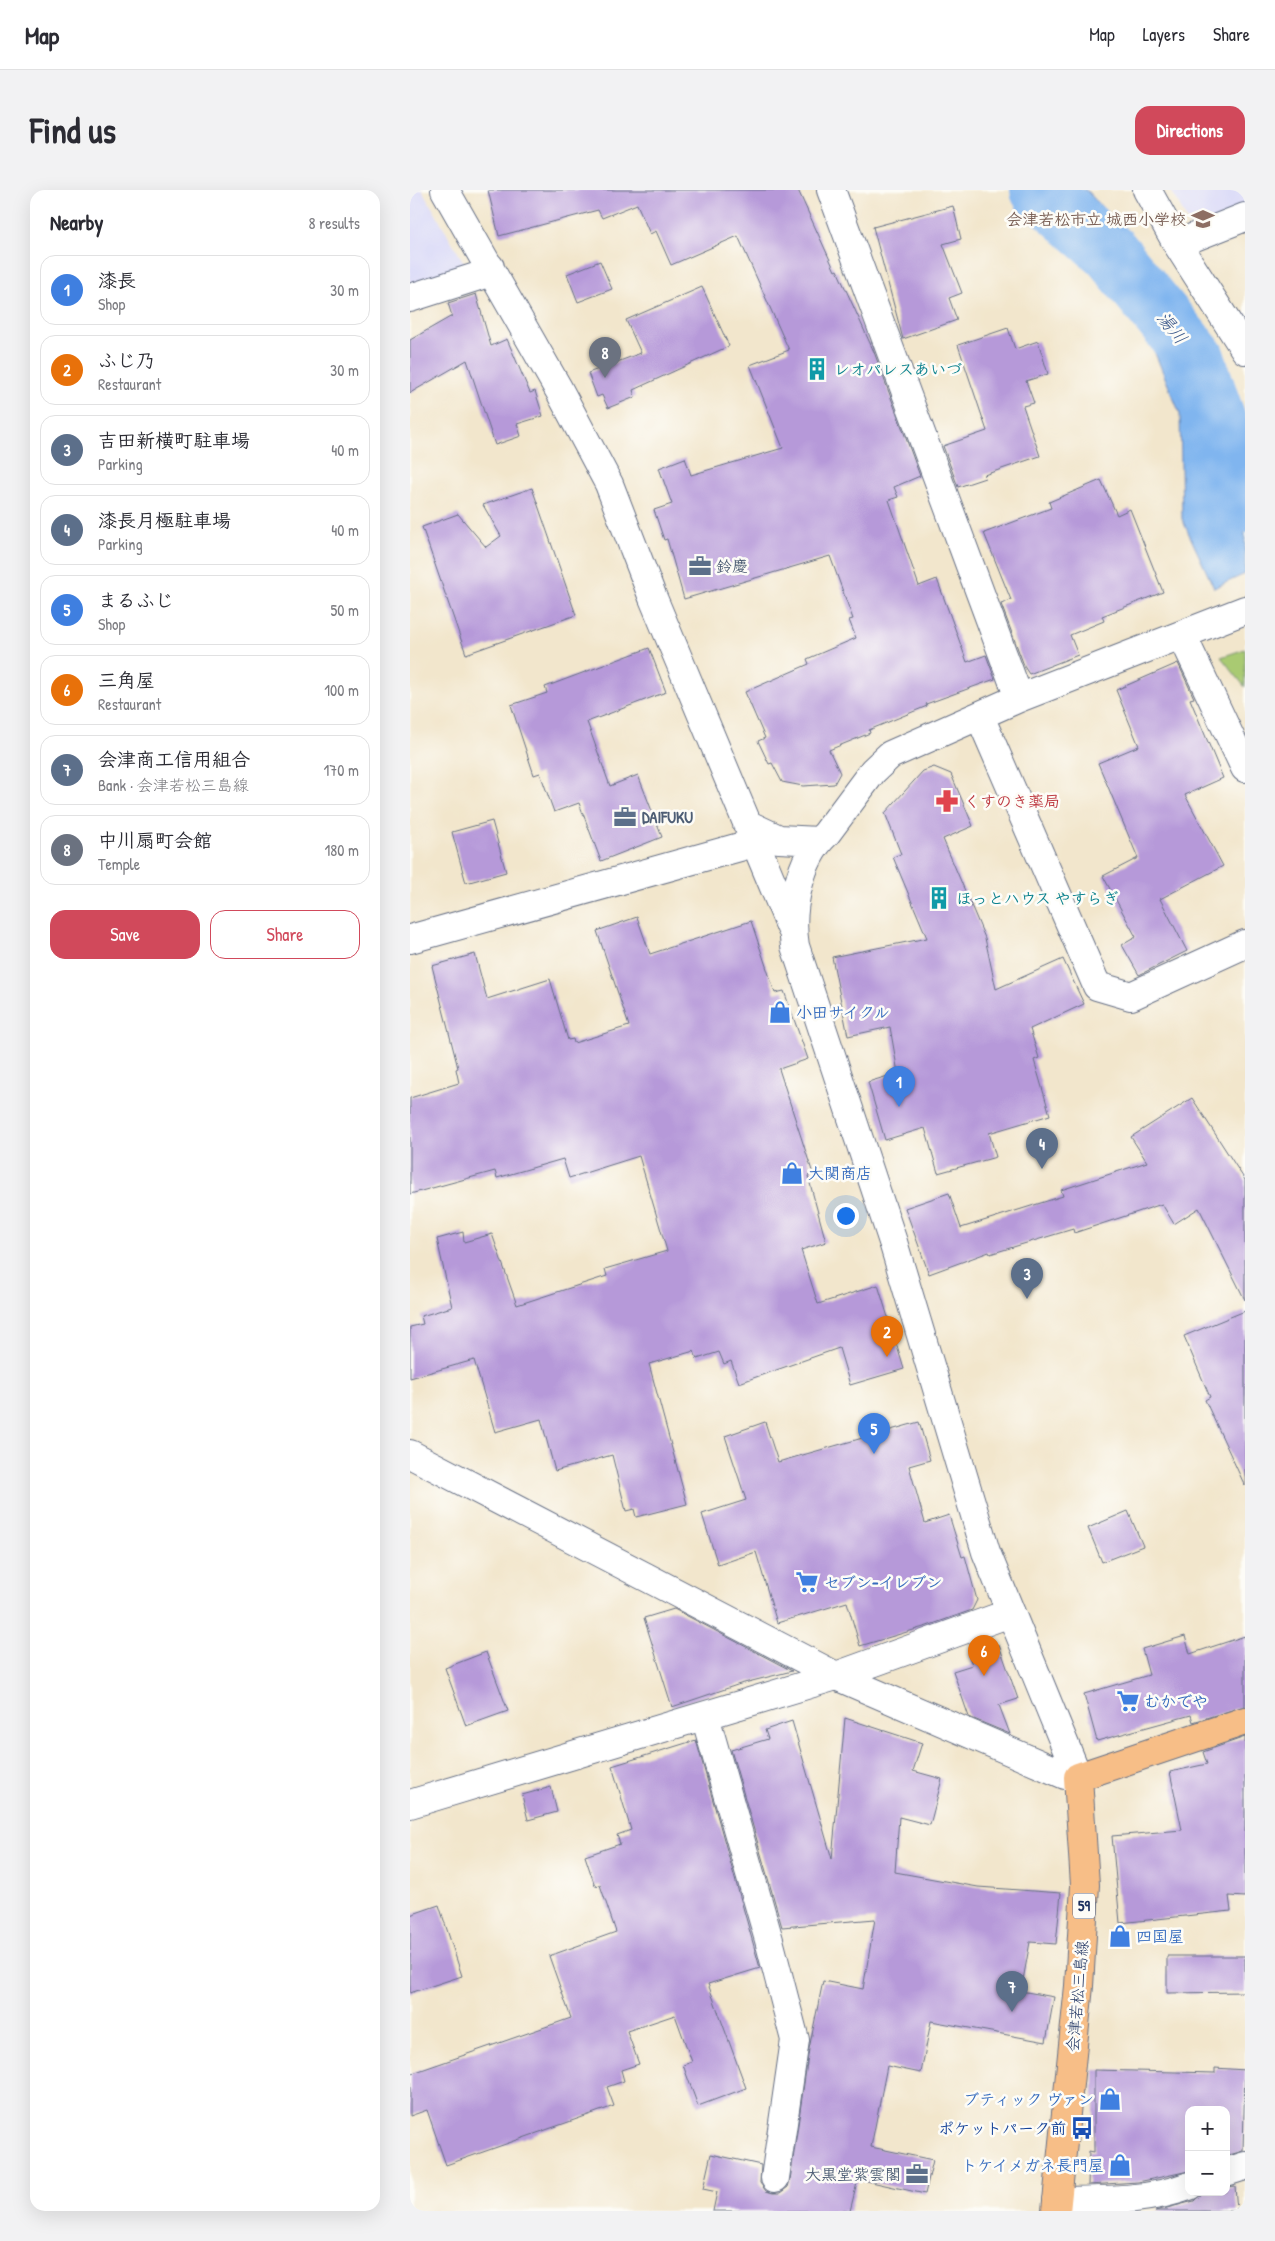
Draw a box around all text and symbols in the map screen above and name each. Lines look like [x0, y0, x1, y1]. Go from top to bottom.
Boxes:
text: Map [25, 19, 59, 51]
text: Map [1089, 22, 1115, 47]
text: Layers [1143, 22, 1185, 47]
text: Share [1213, 22, 1250, 47]
button: Directions [1135, 106, 1245, 155]
text: Find us [30, 107, 116, 154]
school or university icon: 会津若松市立 城西小学校 [1190, 206, 1216, 232]
text: Nearby [50, 208, 103, 237]
place label: 会津若松市立 城西小学校 [1006, 208, 1186, 230]
text: 8 results [308, 212, 360, 234]
text: 漆長 [98, 267, 136, 293]
text: 1 [64, 279, 70, 301]
text: 30 m [330, 279, 359, 301]
text: Shop [98, 293, 125, 315]
water label: 湯川 [1151, 306, 1193, 350]
pin: 8 [589, 337, 621, 378]
text: ふじ乃 [98, 347, 155, 373]
building icon: レオパレスあいづ [804, 356, 830, 382]
place label: レオパレスあいづ [834, 358, 962, 380]
text: 2 [63, 359, 71, 381]
text: 30 m [330, 359, 359, 381]
text: Restaurant [98, 373, 161, 395]
text: 吉田新横町駐車場 [98, 427, 250, 453]
text: 3 [63, 439, 71, 461]
text: 40 m [331, 439, 359, 461]
text: Parking [98, 453, 143, 475]
text: 漆長月極駐車場 [98, 507, 231, 533]
text: 4 [64, 519, 70, 541]
text: 40 m [331, 519, 359, 541]
text: Parking [98, 533, 143, 555]
office icon: 鈴慶 [687, 553, 713, 579]
place label: 鈴慶 [716, 555, 748, 577]
text: まるふじ [98, 587, 174, 613]
text: 5 [64, 599, 70, 621]
text: 50 m [331, 599, 359, 621]
text: Shop [98, 613, 125, 635]
text: 三角屋 [98, 667, 155, 693]
text: 6 [64, 679, 70, 701]
text: 100 m [324, 679, 359, 701]
text: Restaurant [98, 693, 161, 715]
text: 会津商工信用組合 [98, 746, 250, 772]
text: 7 [63, 759, 71, 781]
text: 170 m [324, 759, 359, 781]
text: Bank · 会津若松三島線 [98, 774, 249, 796]
pharmacy icon: くすのき薬局 [934, 788, 960, 814]
place label: くすのき薬局 [964, 790, 1060, 812]
office icon: DAIFUKU [612, 804, 638, 830]
place label: DAIFUKU [642, 806, 693, 828]
text: 中川扇町会館 [98, 827, 212, 853]
text: 8 [64, 839, 70, 861]
text: 180 m [325, 839, 359, 861]
text: Temple [98, 853, 140, 875]
building icon: ほっとハウス やすらぎ [926, 885, 952, 911]
place label: ほっとハウス やすらぎ [956, 887, 1119, 909]
button: Save [50, 910, 200, 959]
button: Share [210, 910, 360, 959]
shop icon: 小田サイクル [767, 999, 793, 1025]
place label: 小田サイクル [796, 1001, 890, 1023]
pin: 1 [883, 1066, 915, 1107]
pin: 4 [1026, 1128, 1058, 1169]
shop icon: 大関商店 [779, 1160, 805, 1186]
place label: 大関商店 [808, 1162, 872, 1184]
your location [833, 1203, 859, 1229]
pin: 3 [1011, 1258, 1043, 1299]
pin: 2 [871, 1316, 903, 1357]
pin: 5 [858, 1413, 890, 1454]
supermarket icon: セブン-イレブン [794, 1569, 820, 1595]
place label: セブン-イレブン [824, 1571, 942, 1593]
pin: 6 [968, 1635, 1000, 1676]
supermarket icon: むかでや [1115, 1688, 1141, 1714]
place label: むかでや [1144, 1690, 1208, 1712]
road number: 59 [1073, 1894, 1095, 1918]
shop icon: 四国屋 [1107, 1923, 1133, 1949]
place label: 四国屋 [1136, 1925, 1184, 1947]
street label: 会津若松三島線 [1061, 1939, 1093, 2053]
pin: 7 [996, 1971, 1028, 2012]
shop icon: ブティック ヴァン [1097, 2086, 1123, 2112]
place label: ブティック ヴァン [963, 2088, 1094, 2110]
map controls [1185, 2106, 1230, 2196]
button: + [1185, 2106, 1230, 2151]
bus stop icon: ポケットパーク前 [1069, 2115, 1095, 2141]
place label: ポケットパーク前 [938, 2117, 1066, 2139]
button: − [1185, 2151, 1230, 2196]
shop icon: トケイメガネ長門屋 [1107, 2152, 1133, 2178]
place label: トケイメガネ長門屋 [961, 2154, 1104, 2176]
office icon: 大黒堂紫雲閣 [904, 2161, 930, 2187]
place label: 大黒堂紫雲閣 [805, 2163, 901, 2185]

